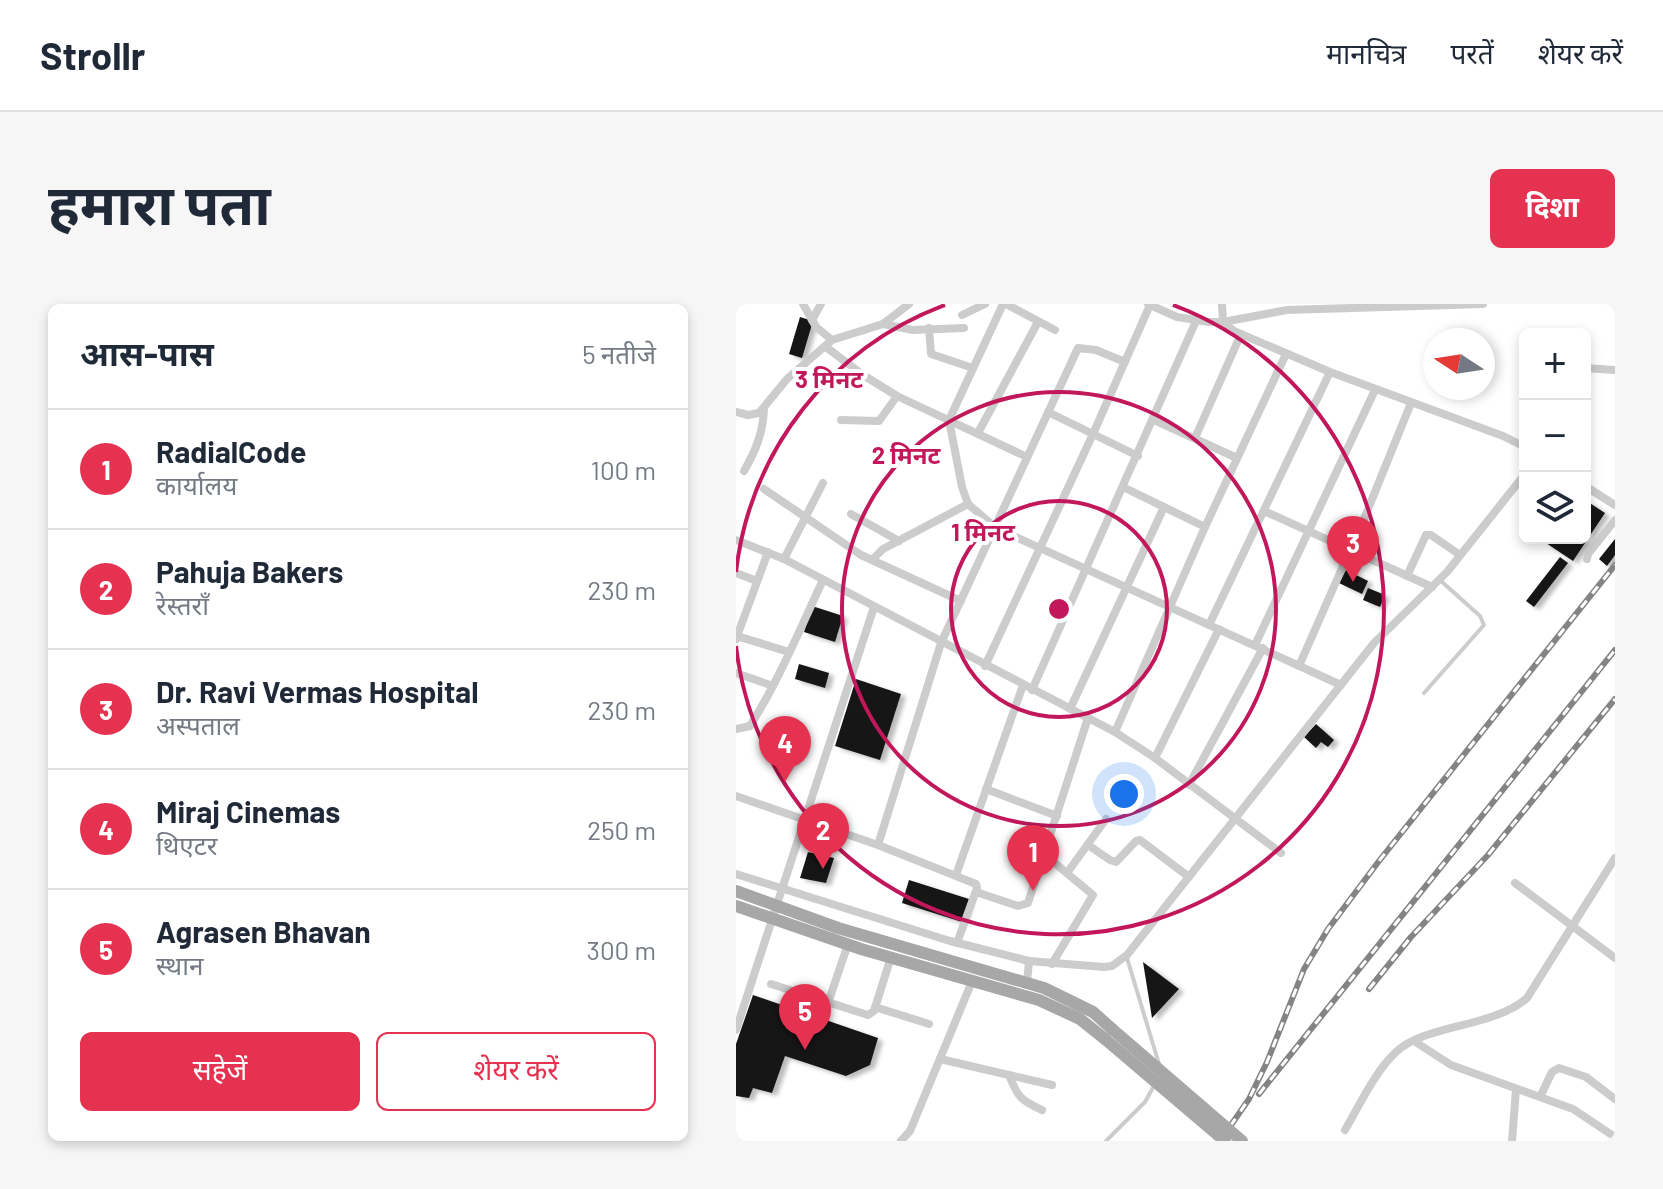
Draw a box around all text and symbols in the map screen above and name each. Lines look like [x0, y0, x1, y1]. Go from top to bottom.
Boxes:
text: Strollr [40, 32, 145, 78]
text: मानचित्र [1326, 36, 1406, 70]
text: परतें [1450, 36, 1494, 70]
text: शेयर करें [1538, 36, 1623, 70]
text: हमारा पता [48, 169, 271, 236]
button: दिशा [1490, 169, 1615, 248]
north arrow [1423, 328, 1495, 400]
map controls [1519, 328, 1591, 544]
button: + [1519, 328, 1591, 400]
text: आस-पास [80, 332, 214, 373]
text: 5 नतीजे [582, 338, 656, 369]
text: 3 मिनट [795, 364, 864, 393]
button: − [1519, 400, 1591, 472]
text: RadialCode [156, 433, 306, 469]
text: 2 मिनट [872, 440, 941, 469]
text: 1 [101, 454, 111, 485]
text: 100 m [591, 454, 656, 485]
text: कार्यालय [156, 469, 237, 500]
button: layers [1519, 472, 1591, 544]
pin: 3 [1327, 516, 1379, 582]
text: 1 मिनट [951, 517, 1016, 546]
text: Pahuja Bakers [156, 553, 343, 589]
text: 2 [99, 574, 113, 605]
text: 230 m [587, 574, 656, 605]
text: रेस्तराँ [156, 589, 209, 620]
centre of rings [1045, 595, 1073, 623]
text: Dr. Ravi Vermas Hospital [156, 673, 479, 709]
text: 3 [99, 694, 113, 725]
text: 230 m [587, 694, 656, 725]
text: अस्पताल [156, 709, 240, 740]
pin: 4 [759, 716, 811, 782]
your location [1104, 774, 1144, 814]
text: Miraj Cinemas [156, 793, 340, 829]
pin: 2 [797, 803, 849, 869]
text: 4 [98, 814, 114, 845]
text: 250 m [587, 814, 656, 845]
pin: 1 [1007, 825, 1059, 891]
text: थिएटर [156, 829, 217, 860]
text: Agrasen Bhavan [156, 913, 371, 949]
text: 5 [99, 934, 113, 965]
text: 300 m [587, 934, 656, 965]
text: स्थान [156, 949, 203, 980]
pin: 5 [779, 984, 831, 1050]
button: सहेजें [80, 1032, 360, 1111]
button: शेयर करें [376, 1032, 656, 1111]

